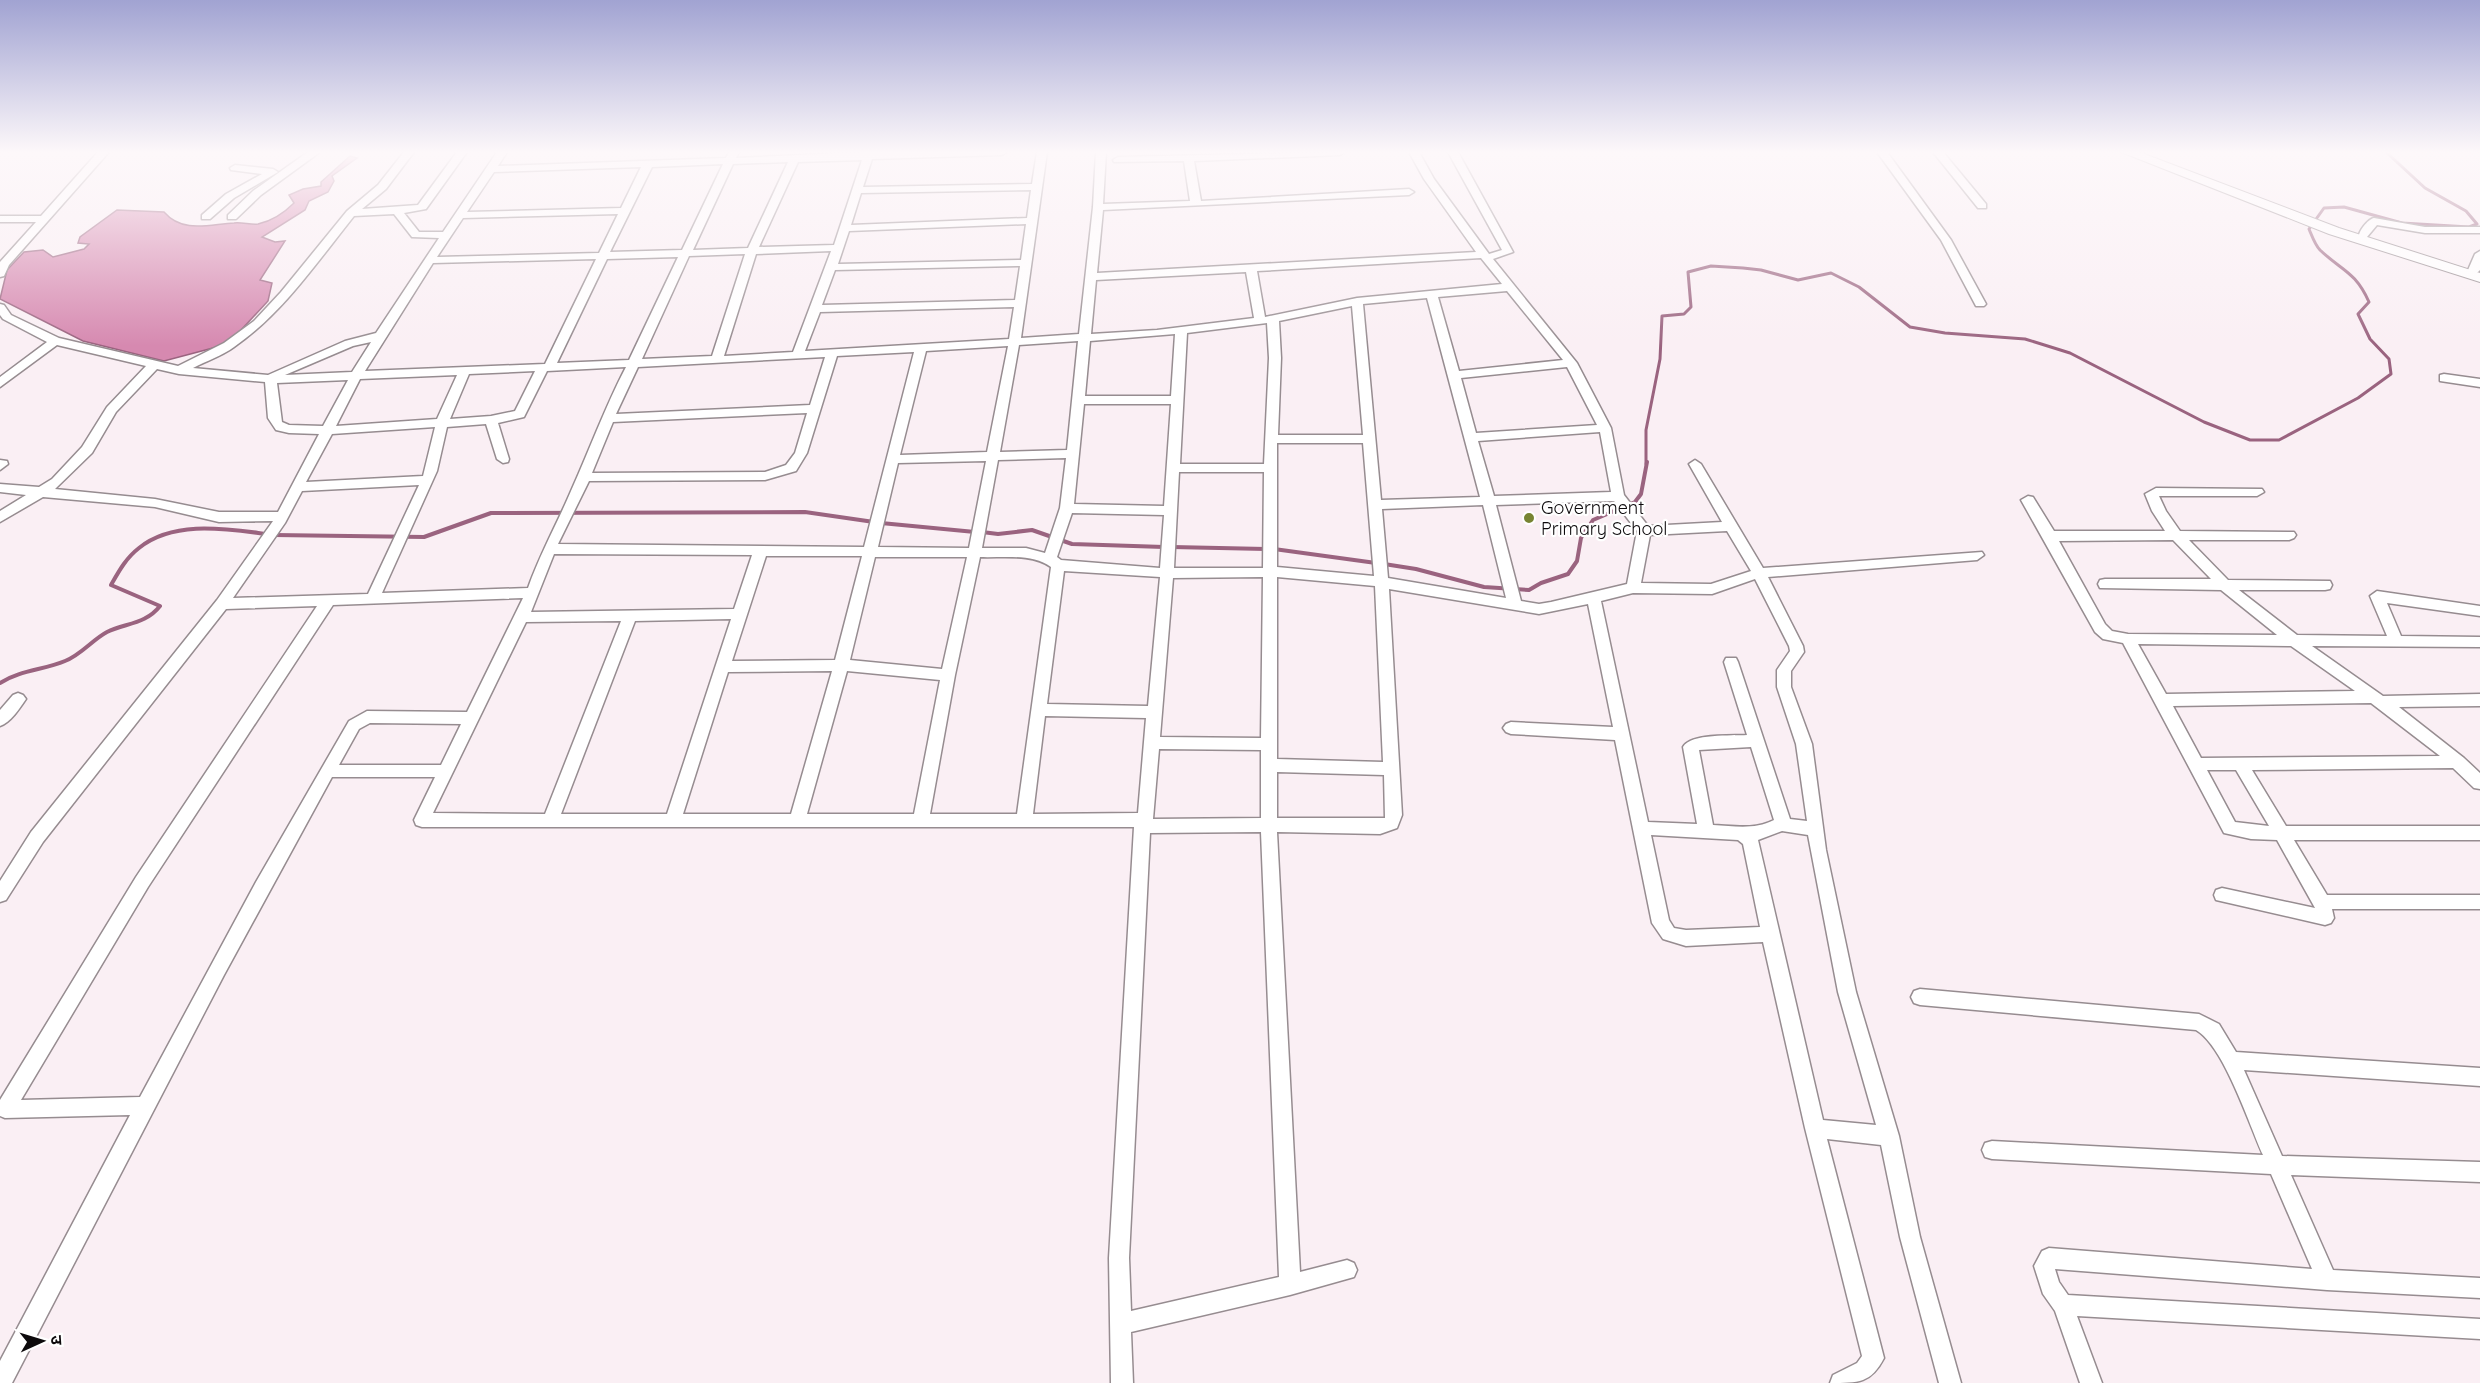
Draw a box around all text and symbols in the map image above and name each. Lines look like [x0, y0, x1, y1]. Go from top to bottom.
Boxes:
place label: Government Primary School [1541, 496, 1667, 540]
marker: Government Primary School [1522, 511, 1536, 525]
north arrow [12, 1311, 72, 1371]
text: उ [47, 1335, 67, 1346]

